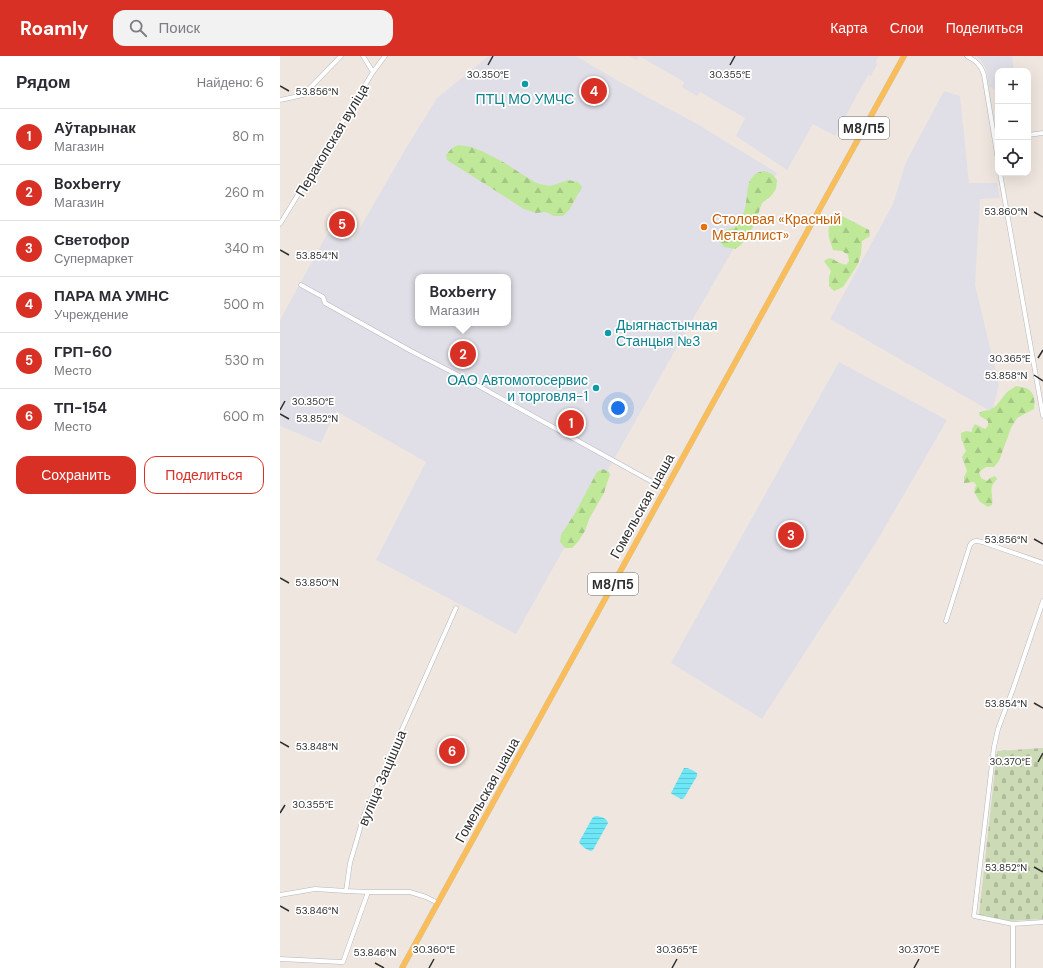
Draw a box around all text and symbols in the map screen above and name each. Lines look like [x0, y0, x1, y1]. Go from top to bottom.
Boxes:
search box [113, 10, 393, 46]
text: Roamly [20, 16, 89, 41]
icon: search [127, 17, 149, 39]
text: Поиск [159, 18, 200, 38]
text: Карта [830, 19, 868, 37]
text: Слои [890, 19, 924, 37]
text: Поделиться [946, 19, 1023, 37]
text: 30.350°E [467, 68, 509, 81]
text: 30.355°E [709, 68, 751, 81]
map controls [995, 68, 1031, 176]
button: + [995, 68, 1031, 104]
text: Рядом [16, 71, 71, 93]
text: Найдено: 6 [197, 74, 264, 91]
pin: 4 [581, 76, 607, 106]
marker: ПТЦ МО УМЧС [520, 79, 530, 89]
street label: Перакопская вуліца [291, 80, 373, 200]
text: 53.856°N [296, 85, 338, 98]
place label: ПТЦ МО УМЧС [476, 90, 574, 108]
button: − [995, 104, 1031, 140]
road number: М8/П5 [839, 117, 889, 139]
text: Аўтарынак [54, 118, 136, 138]
text: 1 [27, 128, 31, 145]
text: 80 m [232, 128, 264, 145]
text: Магазин [54, 138, 104, 155]
button: locate [995, 140, 1031, 176]
text: Boxberry [54, 174, 121, 194]
text: 2 [25, 184, 33, 201]
text: 260 m [224, 184, 264, 201]
text: Магазин [54, 194, 104, 211]
text: 53.860°N [984, 205, 1028, 218]
pin: 5 [329, 209, 355, 239]
place label: Столовая «Красный Металлист» [712, 210, 841, 244]
marker: Столовая «Красный Металлист» [699, 222, 709, 232]
text: Светофор [54, 230, 130, 250]
text: 3 [25, 240, 33, 257]
text: 340 m [224, 240, 264, 257]
text: 53.854°N [296, 249, 338, 262]
text: Супермаркет [54, 250, 133, 267]
popup [415, 274, 511, 326]
text: Boxberry [429, 282, 497, 302]
text: ПАРА МА УМНС [54, 286, 169, 306]
text: 4 [25, 296, 33, 313]
text: 500 m [223, 296, 264, 313]
text: Магазин [429, 302, 480, 319]
text: Учреждение [54, 306, 129, 323]
place label: Дыягнастычная Станцыя №3 [616, 316, 718, 350]
marker: Дыягнастычная Станцыя №3 [603, 328, 613, 338]
pin: 2 [450, 339, 476, 369]
text: ГРП-60 [54, 342, 112, 362]
text: 5 [25, 352, 33, 369]
text: 530 m [224, 352, 264, 369]
text: 30.365°E [989, 352, 1031, 365]
text: Место [54, 362, 92, 379]
text: 53.858°N [985, 369, 1027, 382]
place label: ОАО Автомотосервис и торговля-1 [447, 371, 588, 405]
marker: ОАО Автомотосервис и торговля-1 [591, 383, 601, 393]
text: 30.350°E [292, 395, 334, 408]
text: ТП-154 [54, 398, 107, 418]
your location [608, 398, 628, 418]
text: 6 [25, 408, 33, 425]
text: 600 m [223, 408, 264, 425]
pin: 1 [558, 408, 584, 438]
text: 53.852°N [296, 412, 338, 425]
text: Место [54, 418, 92, 435]
street label: Гомельская шаша [606, 450, 678, 562]
button: Сохранить [16, 456, 136, 494]
button: Поделиться [144, 456, 264, 494]
pin: 3 [778, 520, 804, 550]
text: 53.856°N [985, 533, 1027, 546]
road number: М8/П5 [588, 573, 638, 595]
text: 53.850°N [295, 576, 339, 589]
text: 53.854°N [985, 697, 1027, 710]
street label: вуліца Зацішша [354, 727, 410, 829]
street label: Гомельская шаша [451, 734, 523, 846]
pin: 6 [439, 736, 465, 766]
text: 53.848°N [296, 740, 338, 753]
text: 30.370°E [989, 755, 1031, 768]
text: 30.355°E [292, 798, 334, 811]
text: 53.852°N [985, 861, 1027, 874]
text: 53.846°N [296, 904, 338, 917]
text: 30.360°E [413, 943, 456, 956]
text: 30.365°E [656, 943, 698, 956]
text: 30.370°E [898, 943, 940, 956]
text: 53.846°N [354, 946, 396, 959]

